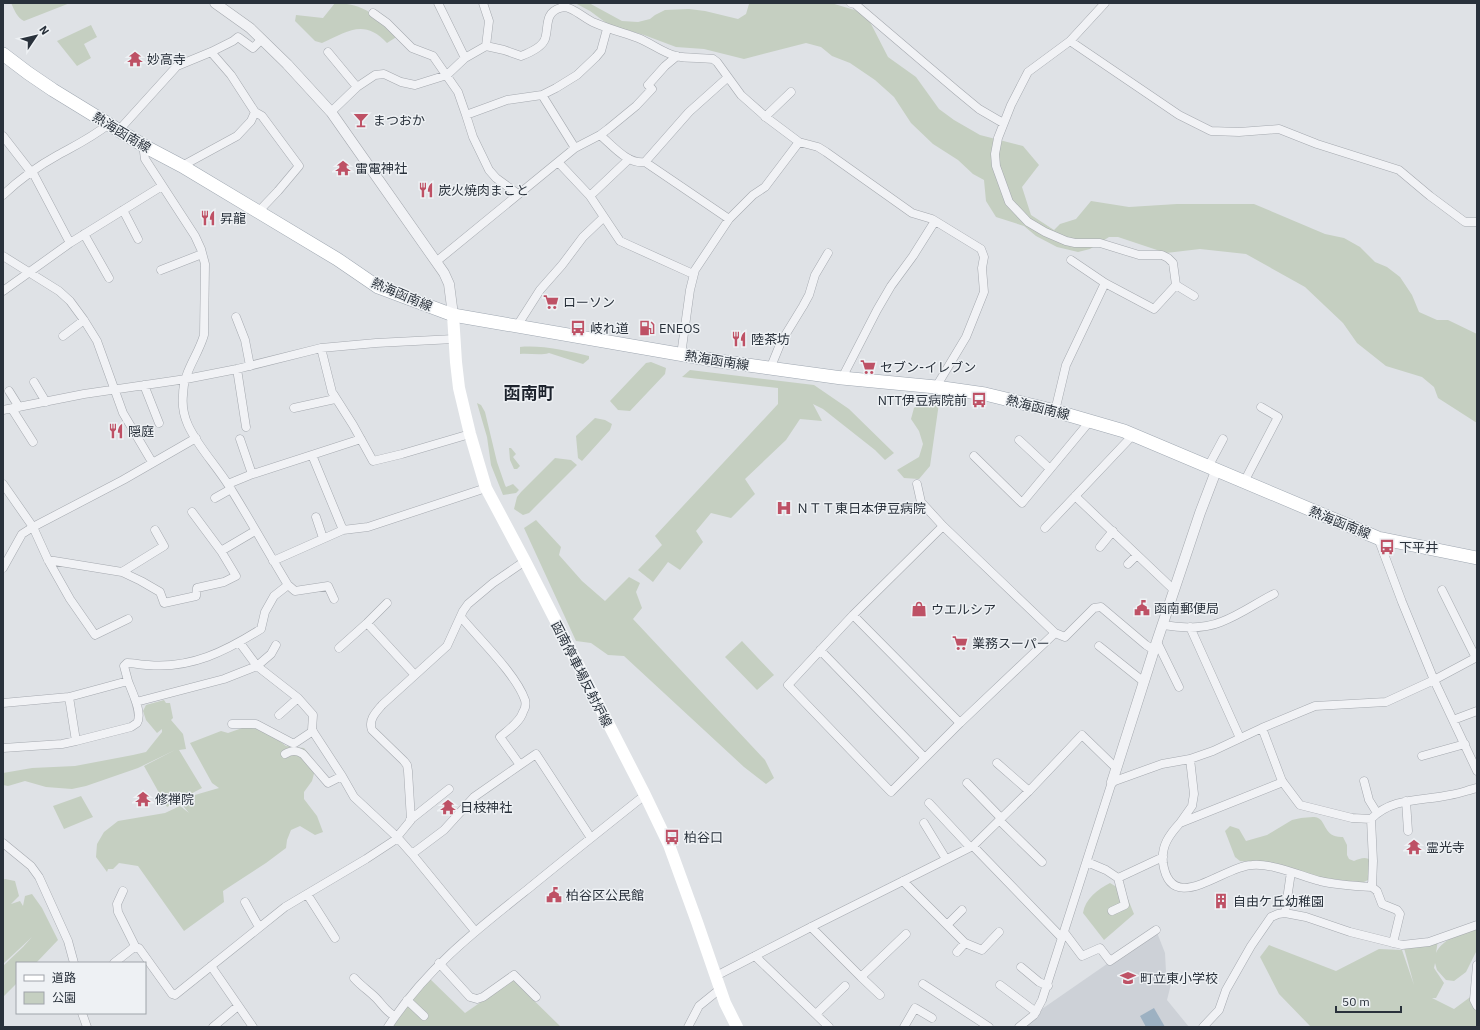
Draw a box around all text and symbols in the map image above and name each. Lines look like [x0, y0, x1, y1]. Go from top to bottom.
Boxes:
north arrow [16, 16, 56, 56]
text: N [36, 23, 52, 38]
temple icon: 妙高寺 [126, 50, 144, 68]
place label: 妙高寺 [147, 51, 186, 68]
street label: 熱海函南線 [90, 108, 154, 156]
bar icon: まつおか [352, 111, 370, 129]
place label: まつおか [373, 112, 425, 129]
temple icon: 雷電神社 [334, 159, 352, 177]
place label: 雷電神社 [355, 160, 407, 177]
restaurant icon: 炭火焼肉まこと [417, 181, 435, 199]
place label: 炭火焼肉まこと [438, 182, 529, 199]
restaurant icon: 昇龍 [199, 209, 217, 227]
place label: 昇龍 [220, 210, 246, 227]
street label: 熱海函南線 [369, 274, 435, 315]
supermarket icon: ローソン [542, 293, 560, 311]
place label: ローソン [563, 294, 615, 311]
bus stop icon: 岐れ道 [569, 319, 587, 337]
fuel station icon: ENEOS [638, 319, 656, 337]
place label: 岐れ道 [590, 320, 629, 337]
place label: ENEOS [659, 320, 700, 337]
restaurant icon: 陸茶坊 [730, 330, 748, 348]
place label: 陸茶坊 [751, 331, 790, 348]
street label: 熱海函南線 [683, 347, 750, 374]
supermarket icon: セブン-イレブン [859, 358, 877, 376]
place label: セブン-イレブン [880, 359, 976, 376]
district label: 函南町 [504, 382, 555, 404]
bus stop icon: NTT伊豆病院前 [970, 391, 988, 409]
street label: 熱海函南線 [1004, 391, 1071, 424]
place label: NTT伊豆病院前 [878, 392, 967, 409]
restaurant icon: 隠庭 [107, 422, 125, 440]
place label: 隠庭 [128, 423, 154, 440]
hospital icon: ＮＴＴ東日本伊豆病院 [775, 499, 793, 517]
place label: ＮＴＴ東日本伊豆病院 [796, 500, 926, 517]
street label: 熱海函南線 [1306, 502, 1373, 543]
bus stop icon: 下平井 [1378, 538, 1396, 556]
place label: 下平井 [1399, 539, 1438, 556]
public building icon: 函南郵便局 [1133, 599, 1151, 617]
shop icon: ウエルシア [910, 600, 928, 618]
place label: 函南郵便局 [1154, 600, 1219, 617]
place label: ウエルシア [931, 601, 996, 618]
street label: 函南停車場反射炉線 [547, 618, 616, 730]
supermarket icon: 業務スーパー [951, 634, 969, 652]
place label: 業務スーパー [972, 635, 1050, 652]
temple icon: 修禅院 [134, 790, 152, 808]
place label: 修禅院 [155, 791, 194, 808]
temple icon: 日枝神社 [439, 798, 457, 816]
place label: 日枝神社 [460, 799, 512, 816]
bus stop icon: 柏谷口 [663, 828, 681, 846]
place label: 柏谷口 [684, 829, 723, 846]
temple icon: 霊光寺 [1405, 838, 1423, 856]
place label: 霊光寺 [1426, 839, 1465, 856]
public building icon: 柏谷区公民館 [545, 886, 563, 904]
place label: 柏谷区公民館 [566, 887, 644, 904]
building icon: 自由ケ丘幼稚園 [1212, 892, 1230, 910]
place label: 自由ケ丘幼稚園 [1233, 893, 1324, 910]
legend [16, 962, 146, 1014]
school or university icon: 町立東小学校 [1119, 969, 1137, 987]
text: 道路 [52, 970, 76, 985]
place label: 町立東小学校 [1140, 970, 1218, 987]
scale bar [1336, 988, 1401, 1014]
text: 公園 [52, 990, 76, 1005]
text: 50 m [1342, 994, 1370, 1009]

